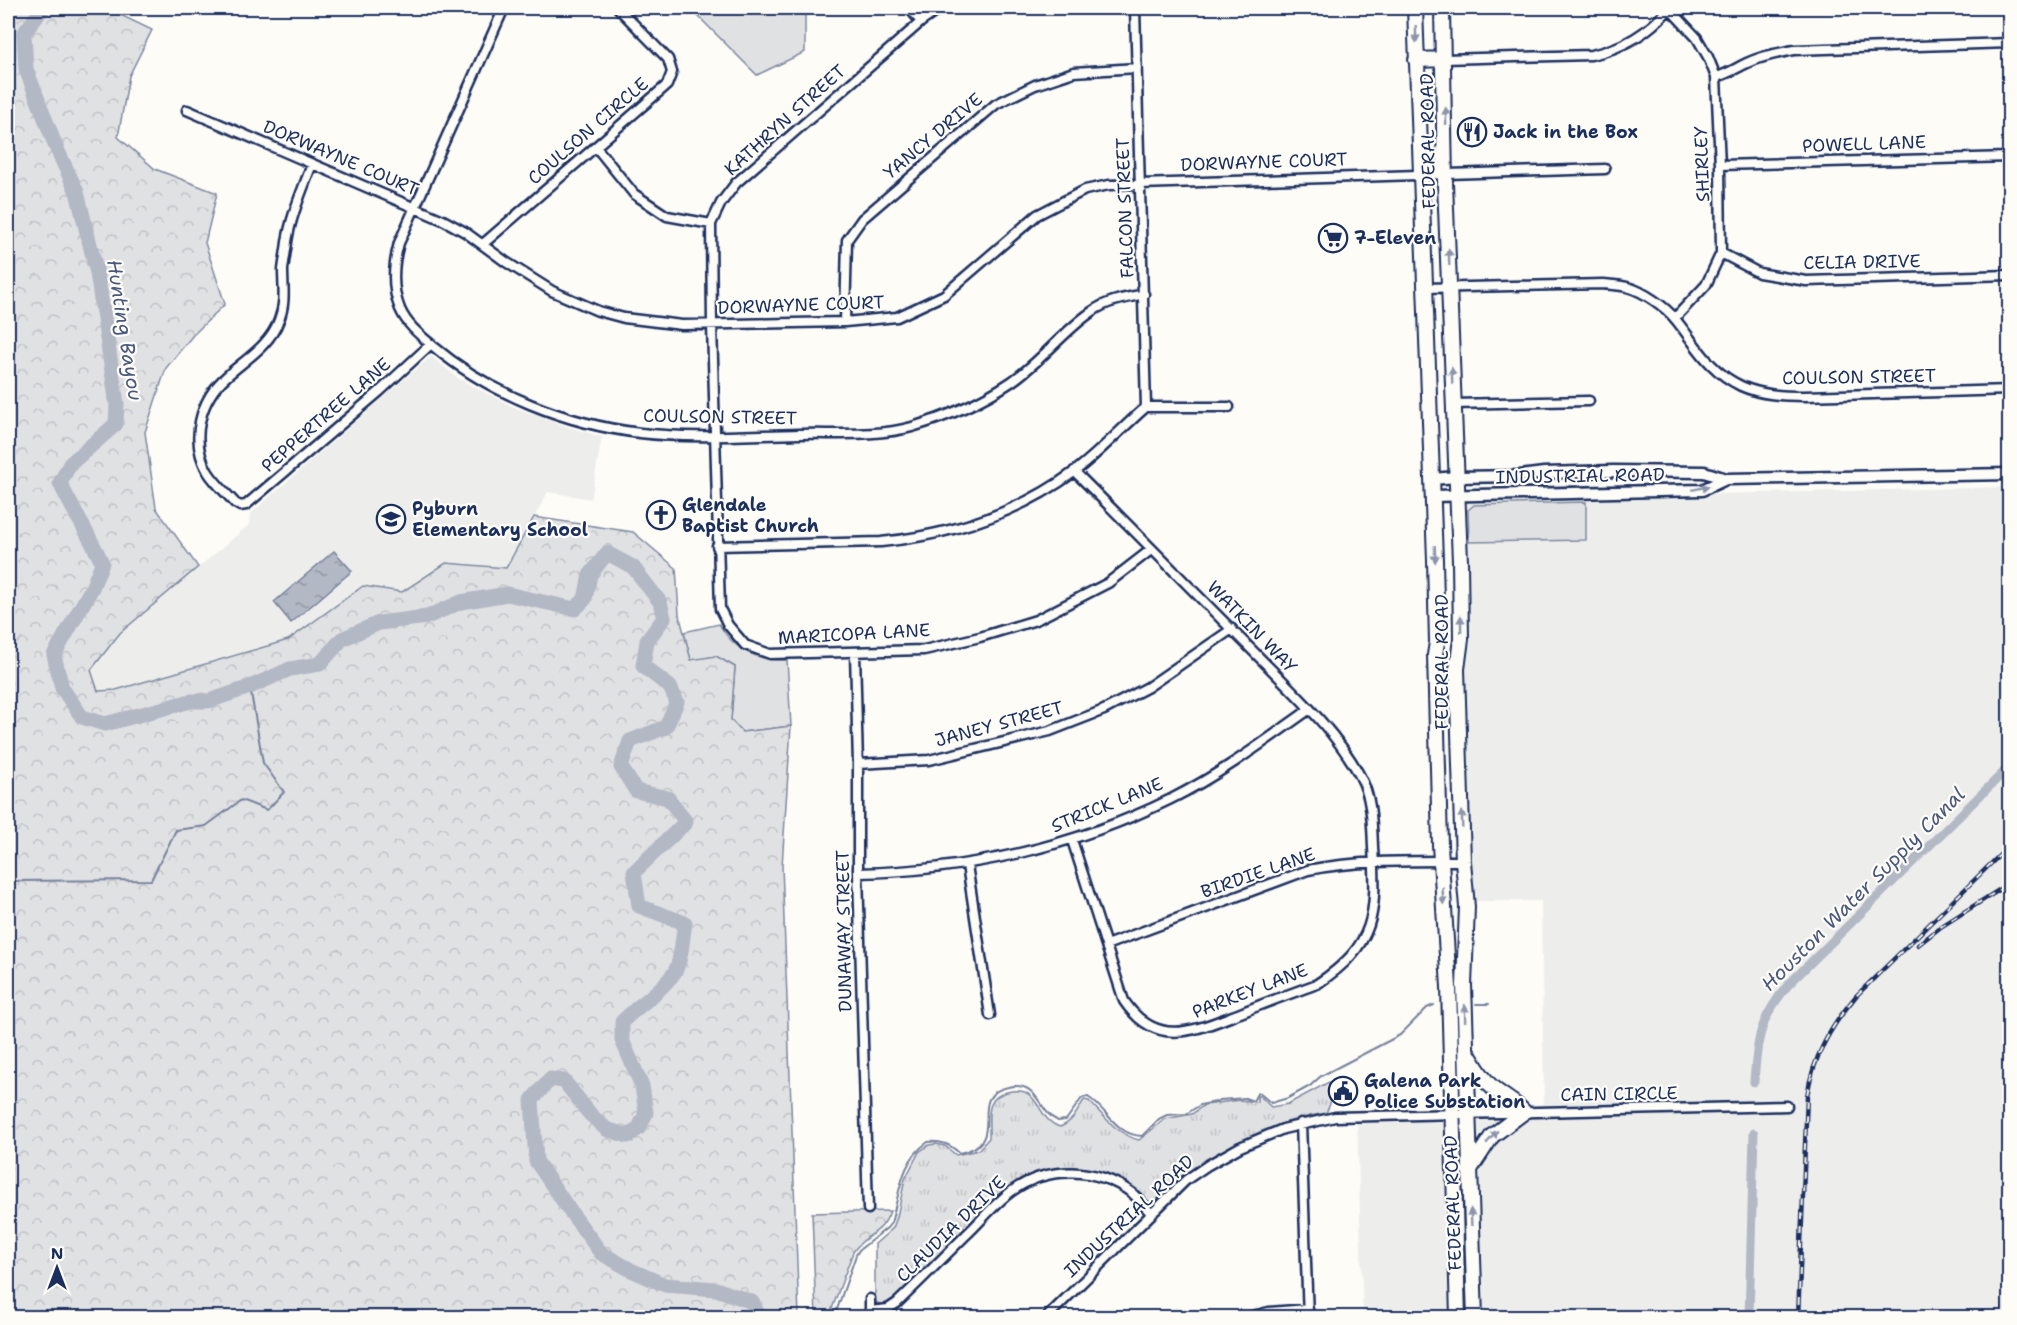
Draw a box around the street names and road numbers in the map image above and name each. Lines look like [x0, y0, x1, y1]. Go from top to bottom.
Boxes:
street label: KATHRYN STREET [719, 59, 851, 181]
street label: COULSON CIRCLE [523, 72, 653, 190]
street label: FEDERAL ROAD [1415, 73, 1441, 209]
street label: YANCY DRIVE [879, 88, 987, 184]
street label: DORWAYNE COURT [260, 114, 422, 202]
street label: SHIRLEY [1689, 125, 1715, 202]
street label: POWELL LANE [1802, 130, 1926, 158]
street label: FALCON STREET [1111, 137, 1139, 279]
street label: DORWAYNE COURT [1180, 147, 1348, 177]
street label: CELIA DRIVE [1803, 249, 1921, 275]
street label: DORWAYNE COURT [717, 290, 885, 320]
street label: PEPPERTREE LANE [256, 352, 396, 478]
street label: COULSON STREET [1782, 364, 1936, 390]
street label: COULSON STREET [643, 404, 797, 430]
street label: INDUSTRIAL ROAD [1495, 463, 1665, 489]
street label: WATKIN WAY [1202, 575, 1302, 679]
street label: FEDERAL ROAD [1430, 594, 1454, 730]
street label: MARICOPA LANE [777, 618, 931, 650]
street label: JANEY STREET [932, 695, 1066, 753]
street label: STRICK LANE [1047, 772, 1167, 838]
street label: BIRDIE LANE [1198, 842, 1318, 904]
street label: DUNAWAY STREET [831, 850, 857, 1012]
street label: PARKEY LANE [1189, 958, 1311, 1024]
street label: CAIN CIRCLE [1560, 1081, 1678, 1107]
street label: FEDERAL ROAD [1439, 1135, 1467, 1271]
street label: INDUSTRIAL ROAD [1059, 1149, 1199, 1283]
street label: CLAUDIA DRIVE [891, 1170, 1011, 1288]

